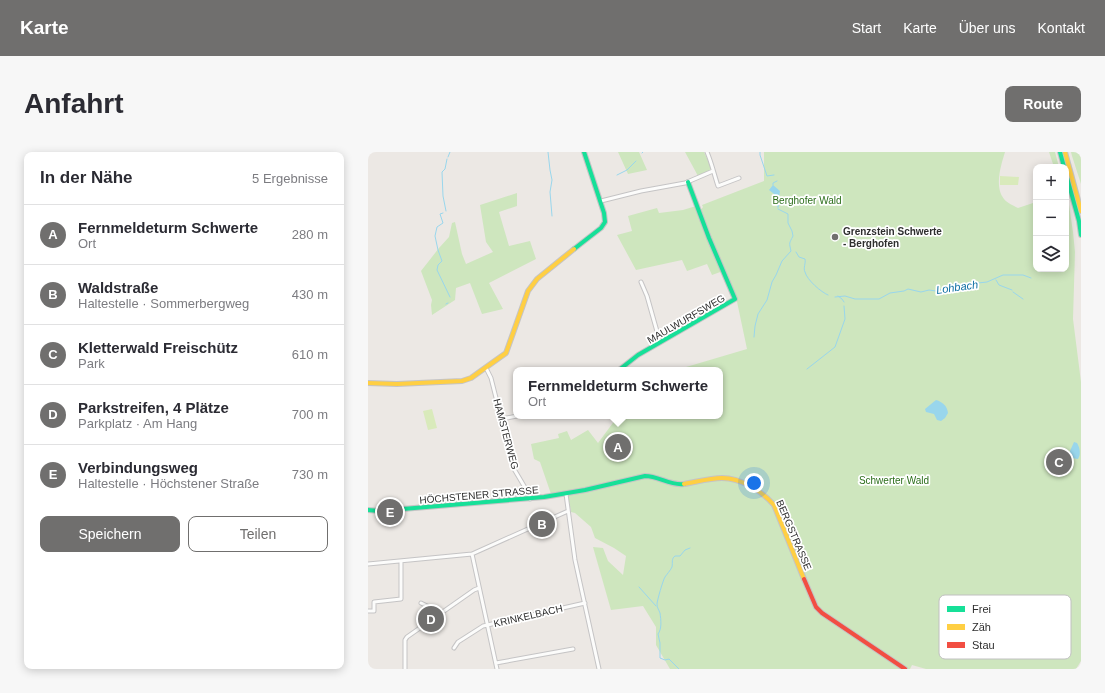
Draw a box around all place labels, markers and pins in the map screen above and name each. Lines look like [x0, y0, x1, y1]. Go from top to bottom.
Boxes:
place label: Grenzstein Schwerte - Berghofen [843, 226, 942, 249]
marker: Grenzstein Schwerte - Berghofen [830, 232, 840, 242]
pin: A [605, 432, 631, 462]
pin: C [1046, 447, 1072, 477]
pin: E [377, 497, 403, 527]
pin: B [529, 509, 555, 539]
pin: D [418, 604, 444, 634]

